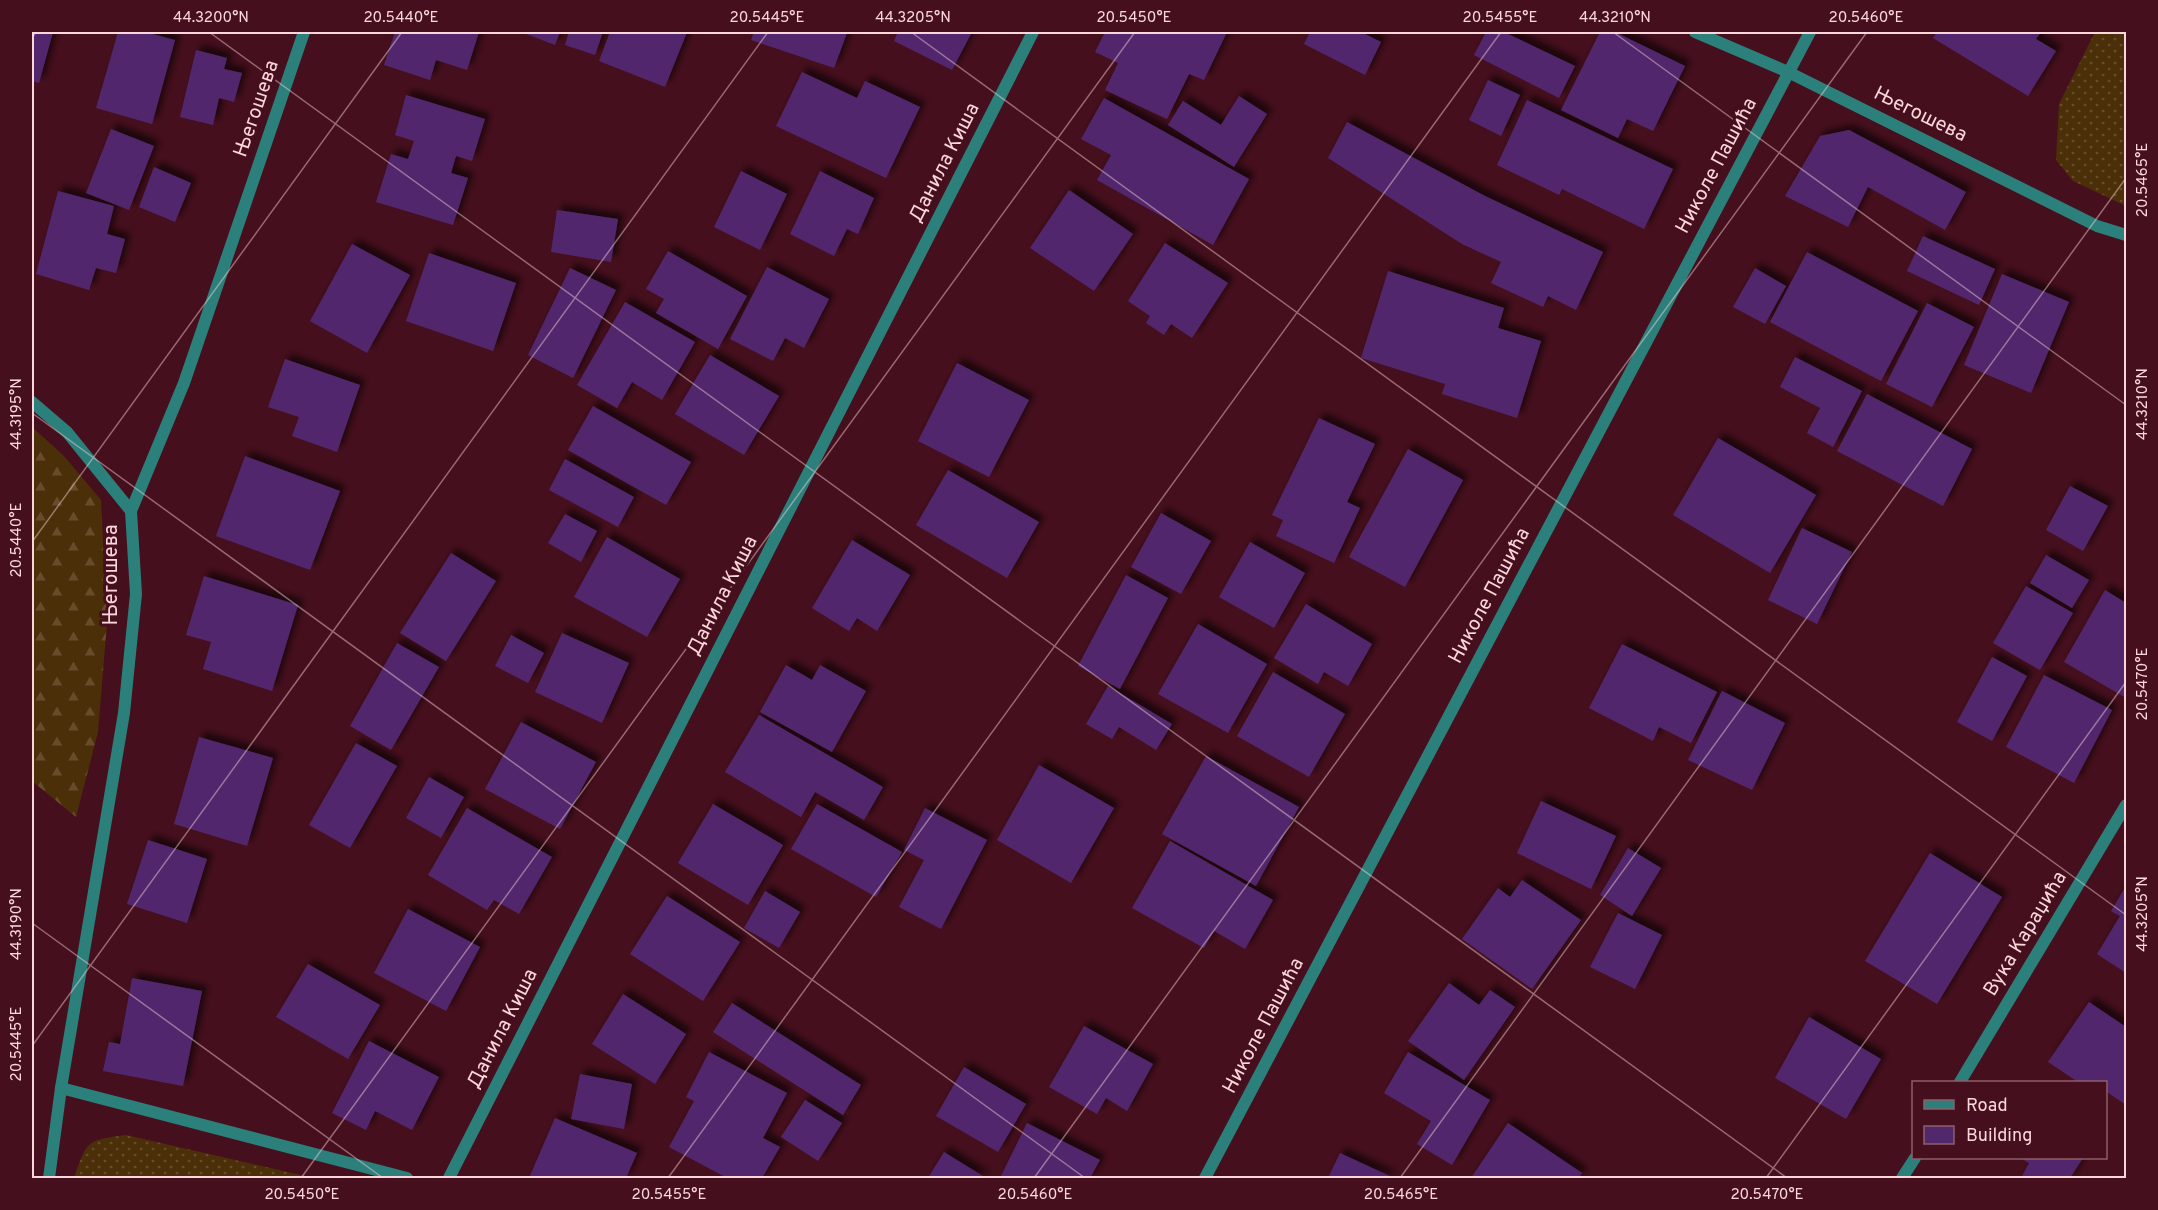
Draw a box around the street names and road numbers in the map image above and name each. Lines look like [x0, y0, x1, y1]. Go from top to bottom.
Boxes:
street label: Његошева [228, 57, 286, 161]
street label: Његошева [1869, 81, 1971, 149]
street label: Николе Пашића [1670, 94, 1764, 238]
street label: Данила Киша [904, 99, 986, 227]
street label: Николе Пашића [1443, 524, 1537, 668]
street label: Његошева [99, 525, 125, 625]
street label: Данила Киша [682, 532, 764, 660]
street label: Вука Караџића [1978, 867, 2074, 1001]
street label: Николе Пашића [1217, 954, 1311, 1098]
street label: Данила Киша [462, 965, 544, 1093]

